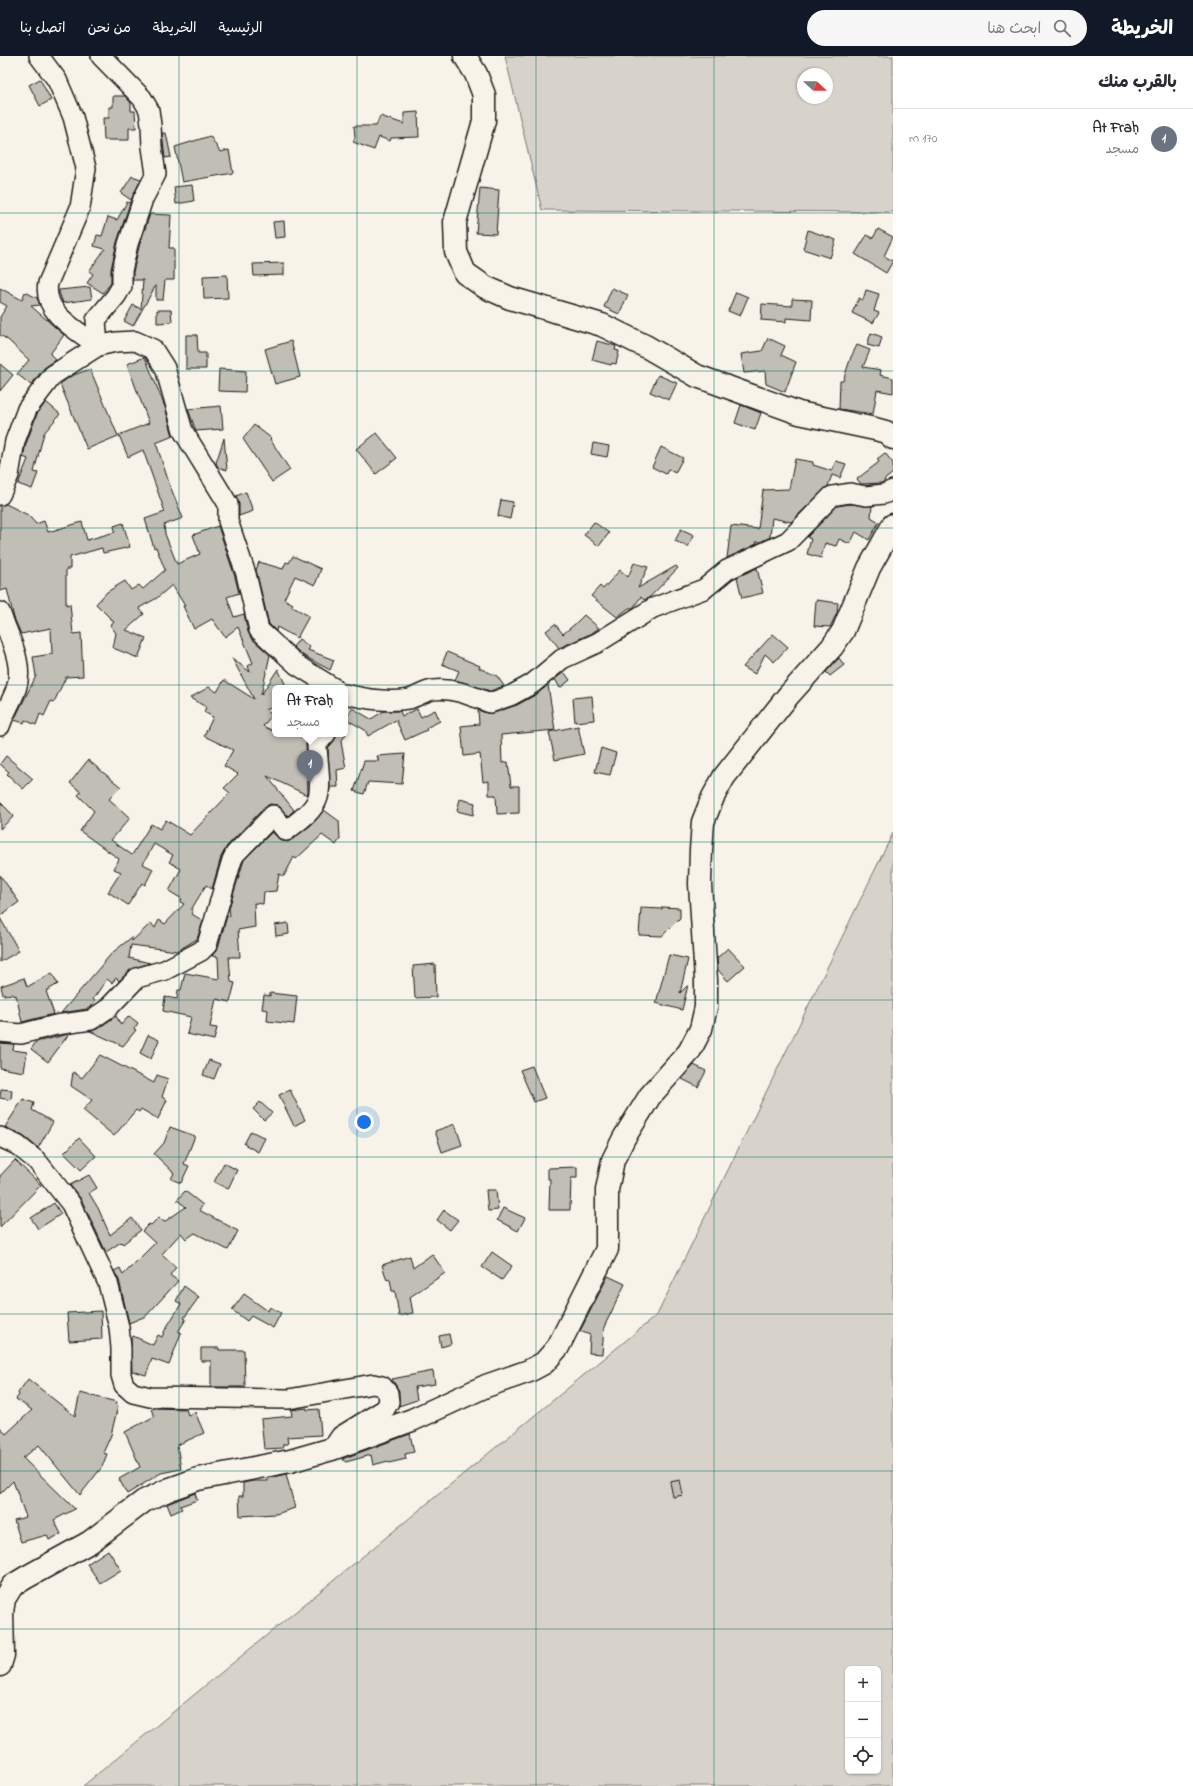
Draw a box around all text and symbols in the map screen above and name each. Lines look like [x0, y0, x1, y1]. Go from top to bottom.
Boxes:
search box [807, 10, 1087, 46]
text: الخريطة [1111, 16, 1173, 43]
icon: search [1051, 17, 1073, 39]
text: اتصل بنا [20, 18, 65, 39]
text: من نحن [87, 18, 131, 39]
text: الخريطة [153, 18, 197, 39]
text: الرئيسية [219, 18, 263, 39]
text: ابحث هنا [987, 18, 1041, 40]
north arrow [797, 68, 833, 104]
text: بالقرب منك [1098, 70, 1177, 95]
text: At Fraḥ [1093, 117, 1139, 139]
text: 170 m [909, 129, 937, 148]
text: 1 [1162, 129, 1166, 148]
text: مسجد [1106, 140, 1139, 159]
popup [272, 685, 348, 737]
text: At Fraḥ [287, 690, 333, 712]
text: مسجد [287, 713, 320, 732]
pin: 1 [297, 750, 323, 783]
your location [354, 1112, 374, 1132]
map controls [845, 1666, 881, 1774]
button: + [845, 1666, 881, 1702]
button: − [845, 1702, 881, 1738]
button: locate [845, 1738, 881, 1774]

